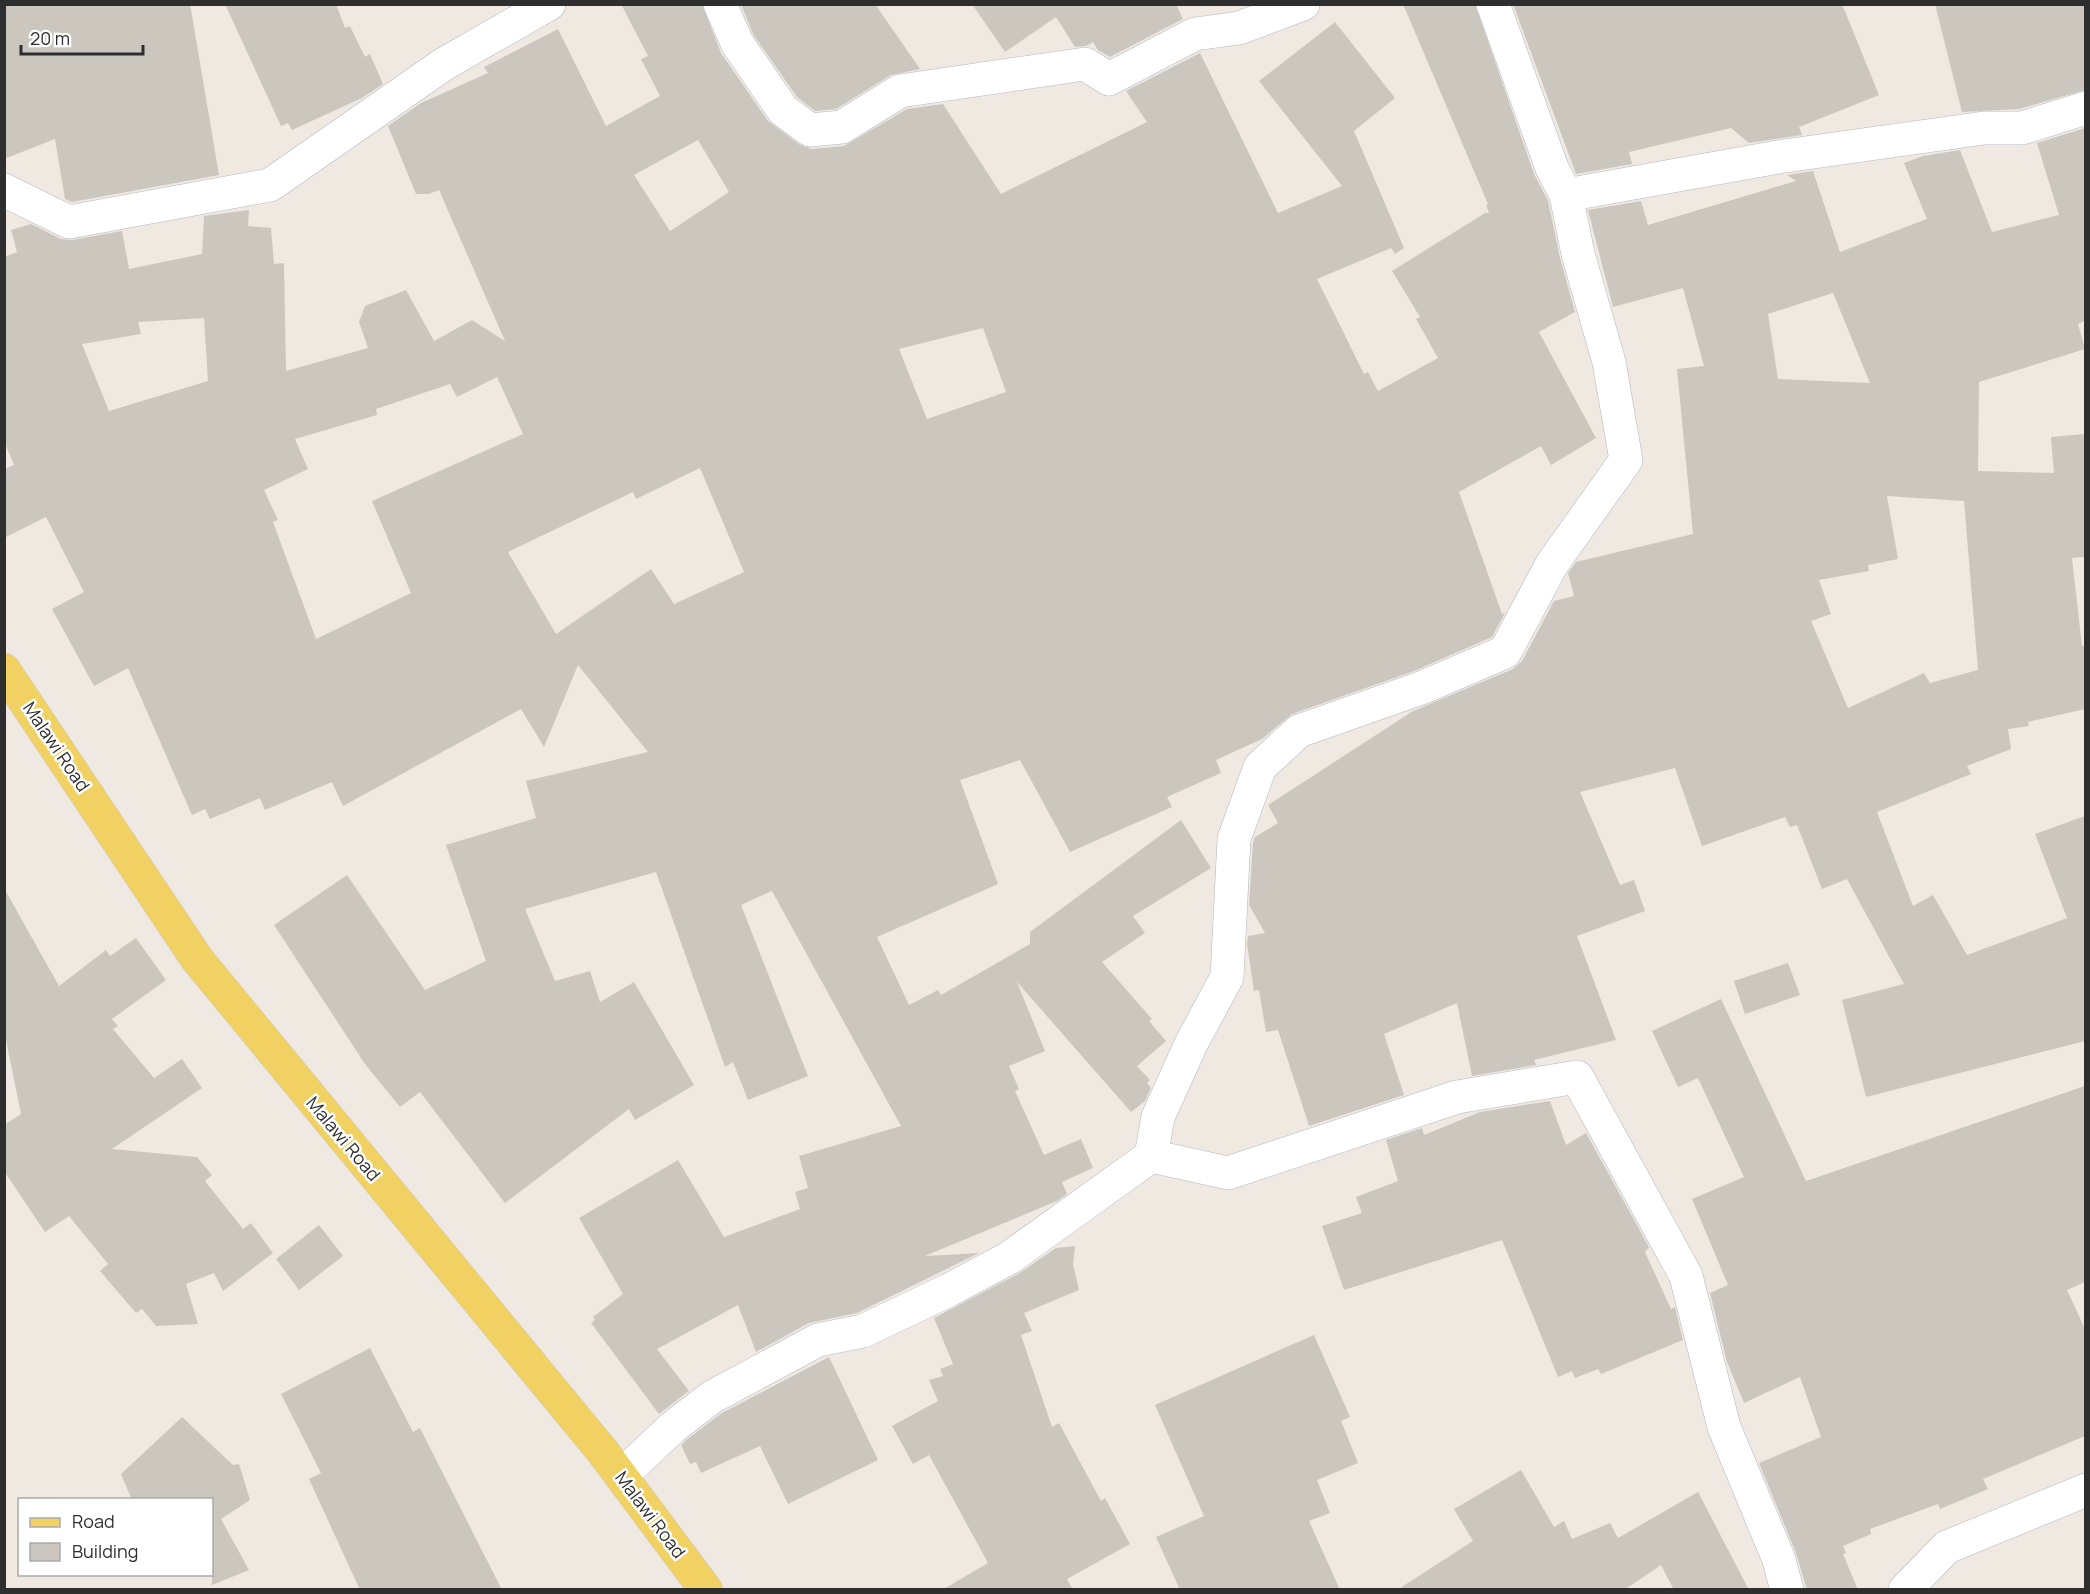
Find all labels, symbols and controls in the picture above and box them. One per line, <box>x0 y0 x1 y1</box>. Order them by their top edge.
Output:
scale bar <box>21 18 142 56</box>
text: 20 m <box>30 26 70 50</box>
street label: Malawi Road <box>18 697 96 796</box>
street label: Malawi Road <box>301 1091 386 1186</box>
street label: Malawi Road <box>610 1466 691 1563</box>
legend <box>18 1498 213 1576</box>
text: Road <box>72 1509 115 1533</box>
text: Building <box>72 1539 138 1563</box>

